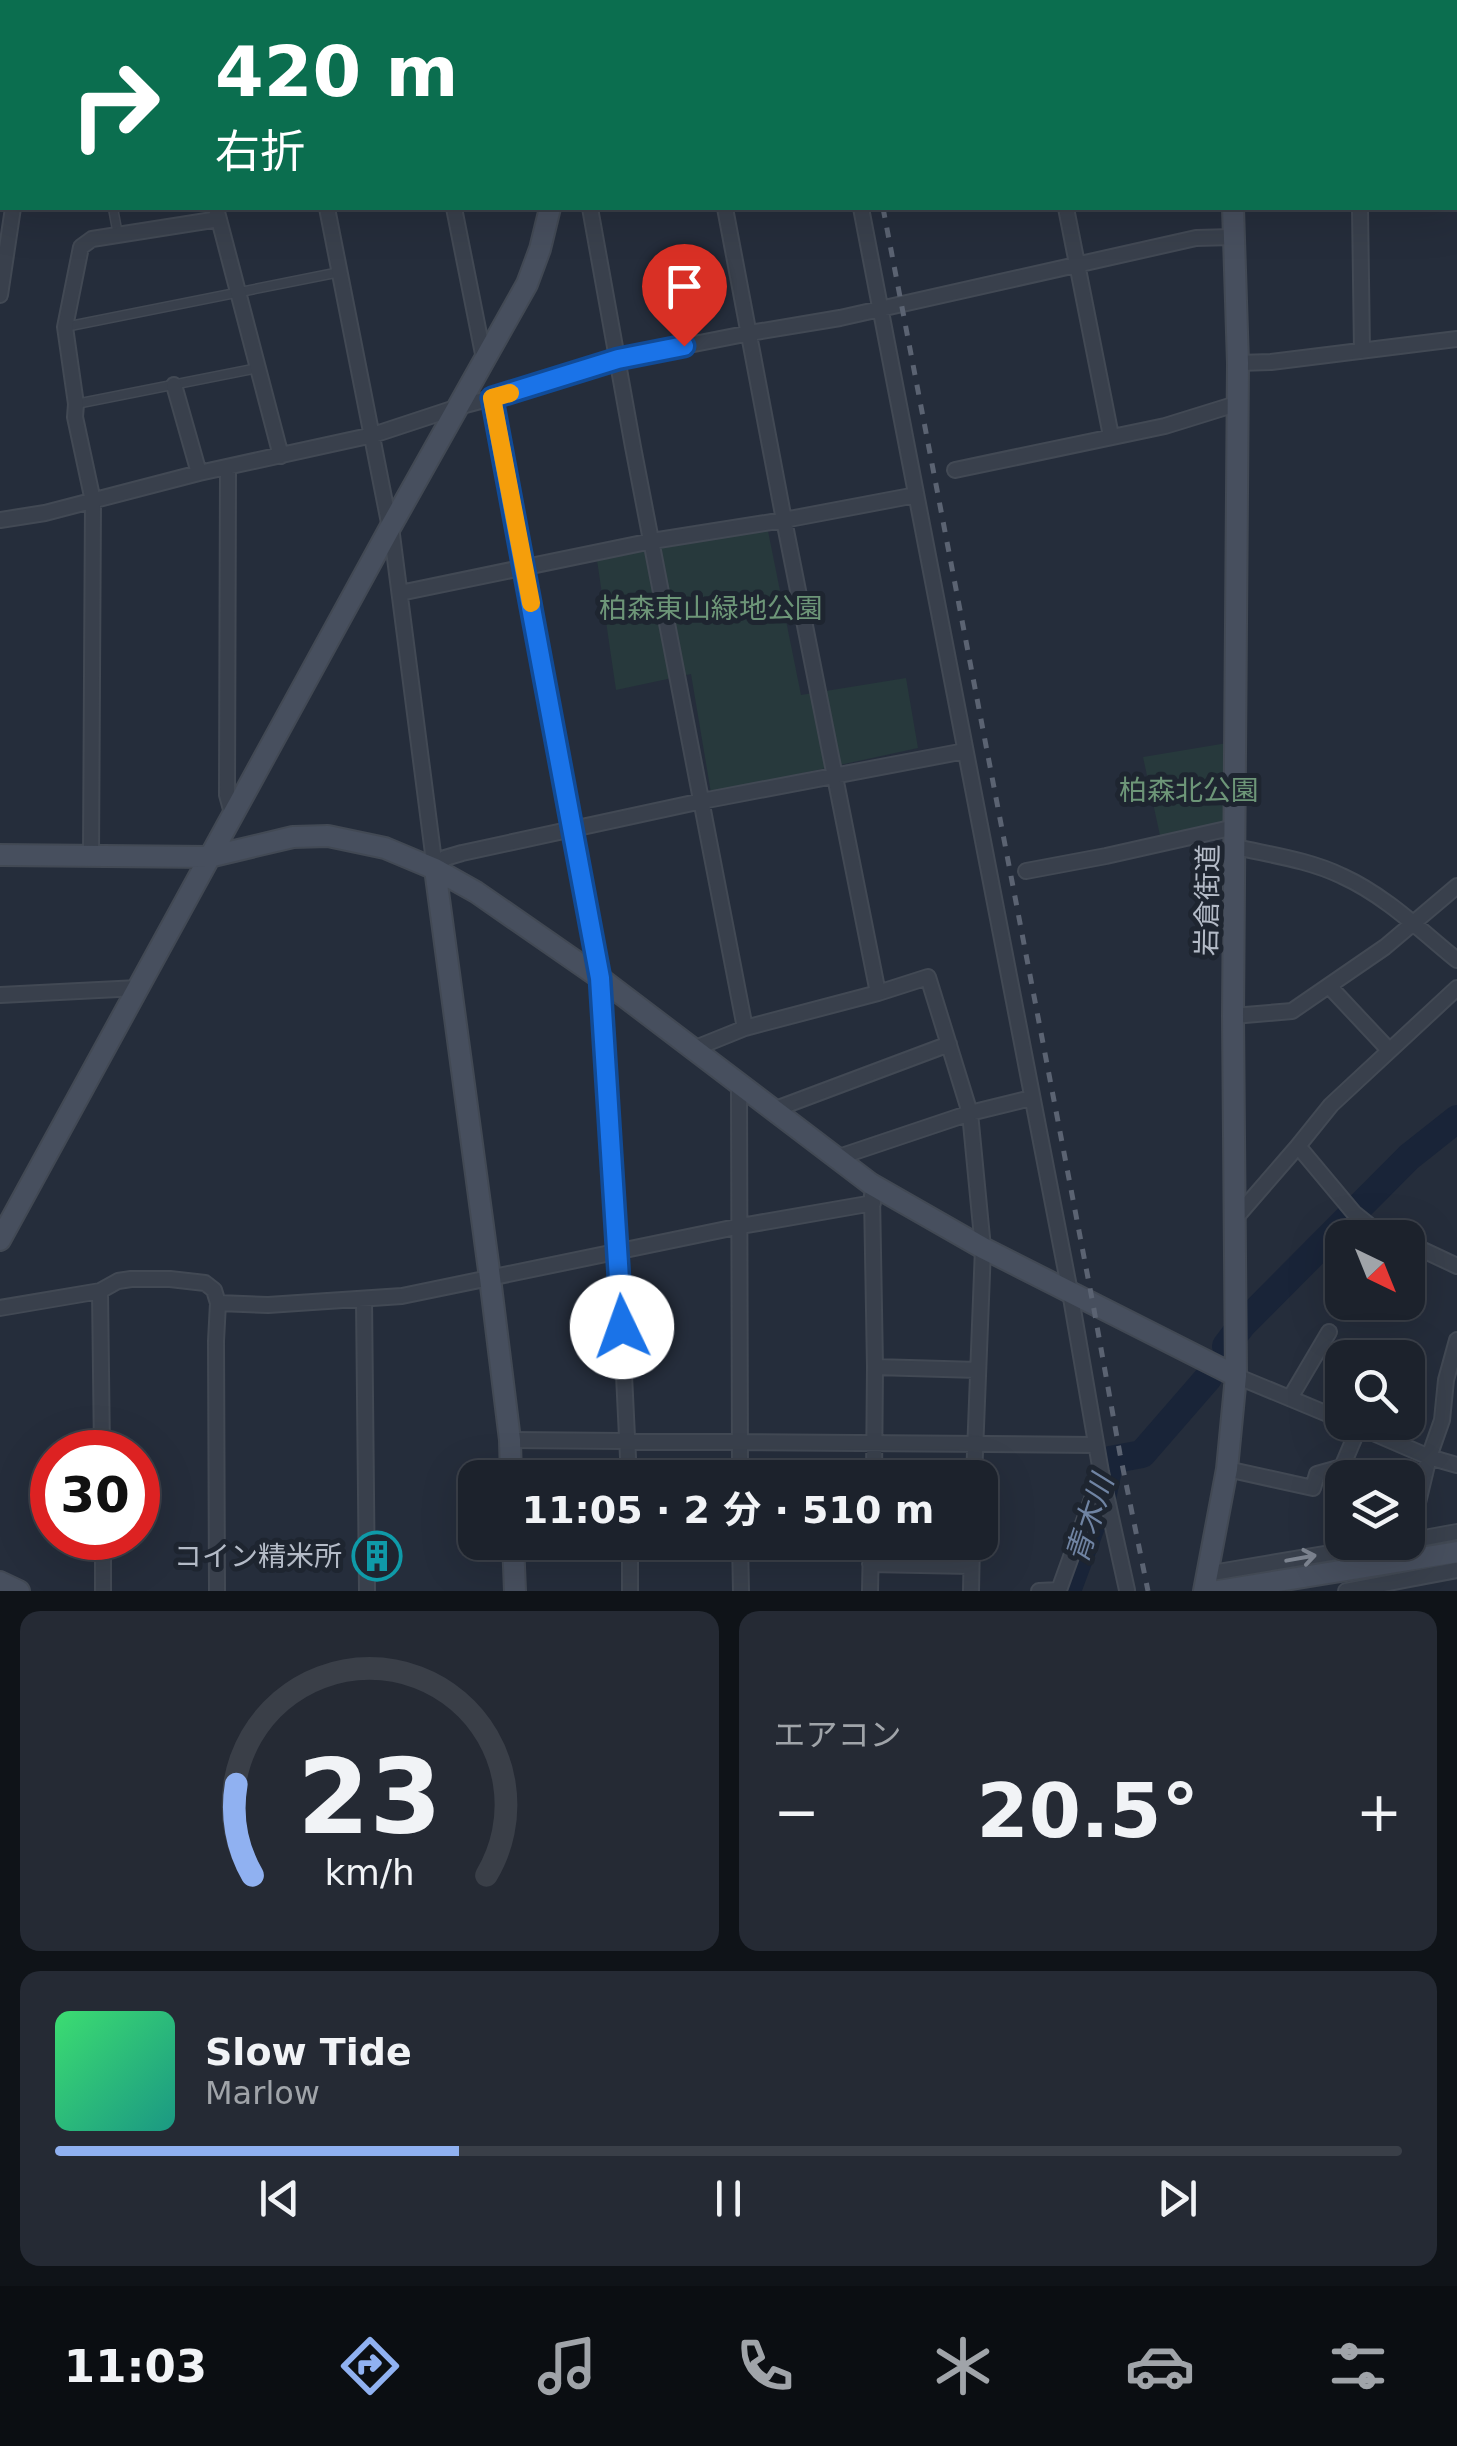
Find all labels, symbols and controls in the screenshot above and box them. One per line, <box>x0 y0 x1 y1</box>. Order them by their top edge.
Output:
text: 420 m <box>215 31 458 113</box>
icon: right <box>50 40 180 170</box>
text: 右折 <box>215 125 305 178</box>
pin <box>642 244 727 347</box>
icon: arrive <box>657 259 712 314</box>
park label: 柏森東山緑地公園 <box>599 592 823 625</box>
park label: 柏森北公園 <box>1119 774 1259 807</box>
street label: 岩倉街道 <box>1190 844 1225 956</box>
north arrow <box>1325 1220 1425 1320</box>
map controls <box>1325 1220 1425 1560</box>
position arrow <box>570 1275 674 1379</box>
button: search <box>1325 1340 1425 1440</box>
speed limit sign: 30 <box>30 1430 160 1560</box>
button: layers <box>1325 1460 1425 1560</box>
water label: 青木川 <box>1059 1468 1121 1567</box>
text: 11:05 · 2 分 · 510 m <box>522 1488 934 1532</box>
building icon: コイン精米所 <box>351 1530 403 1582</box>
place label: コイン精米所 <box>174 1540 342 1573</box>
one-way arrow <box>1284 1549 1317 1567</box>
text: エアコン <box>774 1716 902 1754</box>
text: 23 <box>297 1736 442 1858</box>
text: 20.5° <box>976 1767 1199 1855</box>
text: − <box>774 1780 820 1844</box>
text: + <box>1356 1780 1402 1844</box>
text: km/h <box>324 1852 414 1893</box>
text: Slow Tide <box>205 2030 412 2074</box>
text: Marlow <box>205 2074 320 2112</box>
icon: previous <box>252 2171 307 2226</box>
icon: pause <box>701 2171 756 2226</box>
icon: next <box>1150 2171 1205 2226</box>
icon: directions <box>335 2331 405 2401</box>
icon: music <box>532 2331 602 2401</box>
icon: phone <box>730 2331 800 2401</box>
icon: climate <box>928 2331 998 2401</box>
icon: car <box>1125 2331 1195 2401</box>
icon: filters <box>1323 2331 1393 2401</box>
text: 11:03 <box>64 2340 207 2393</box>

